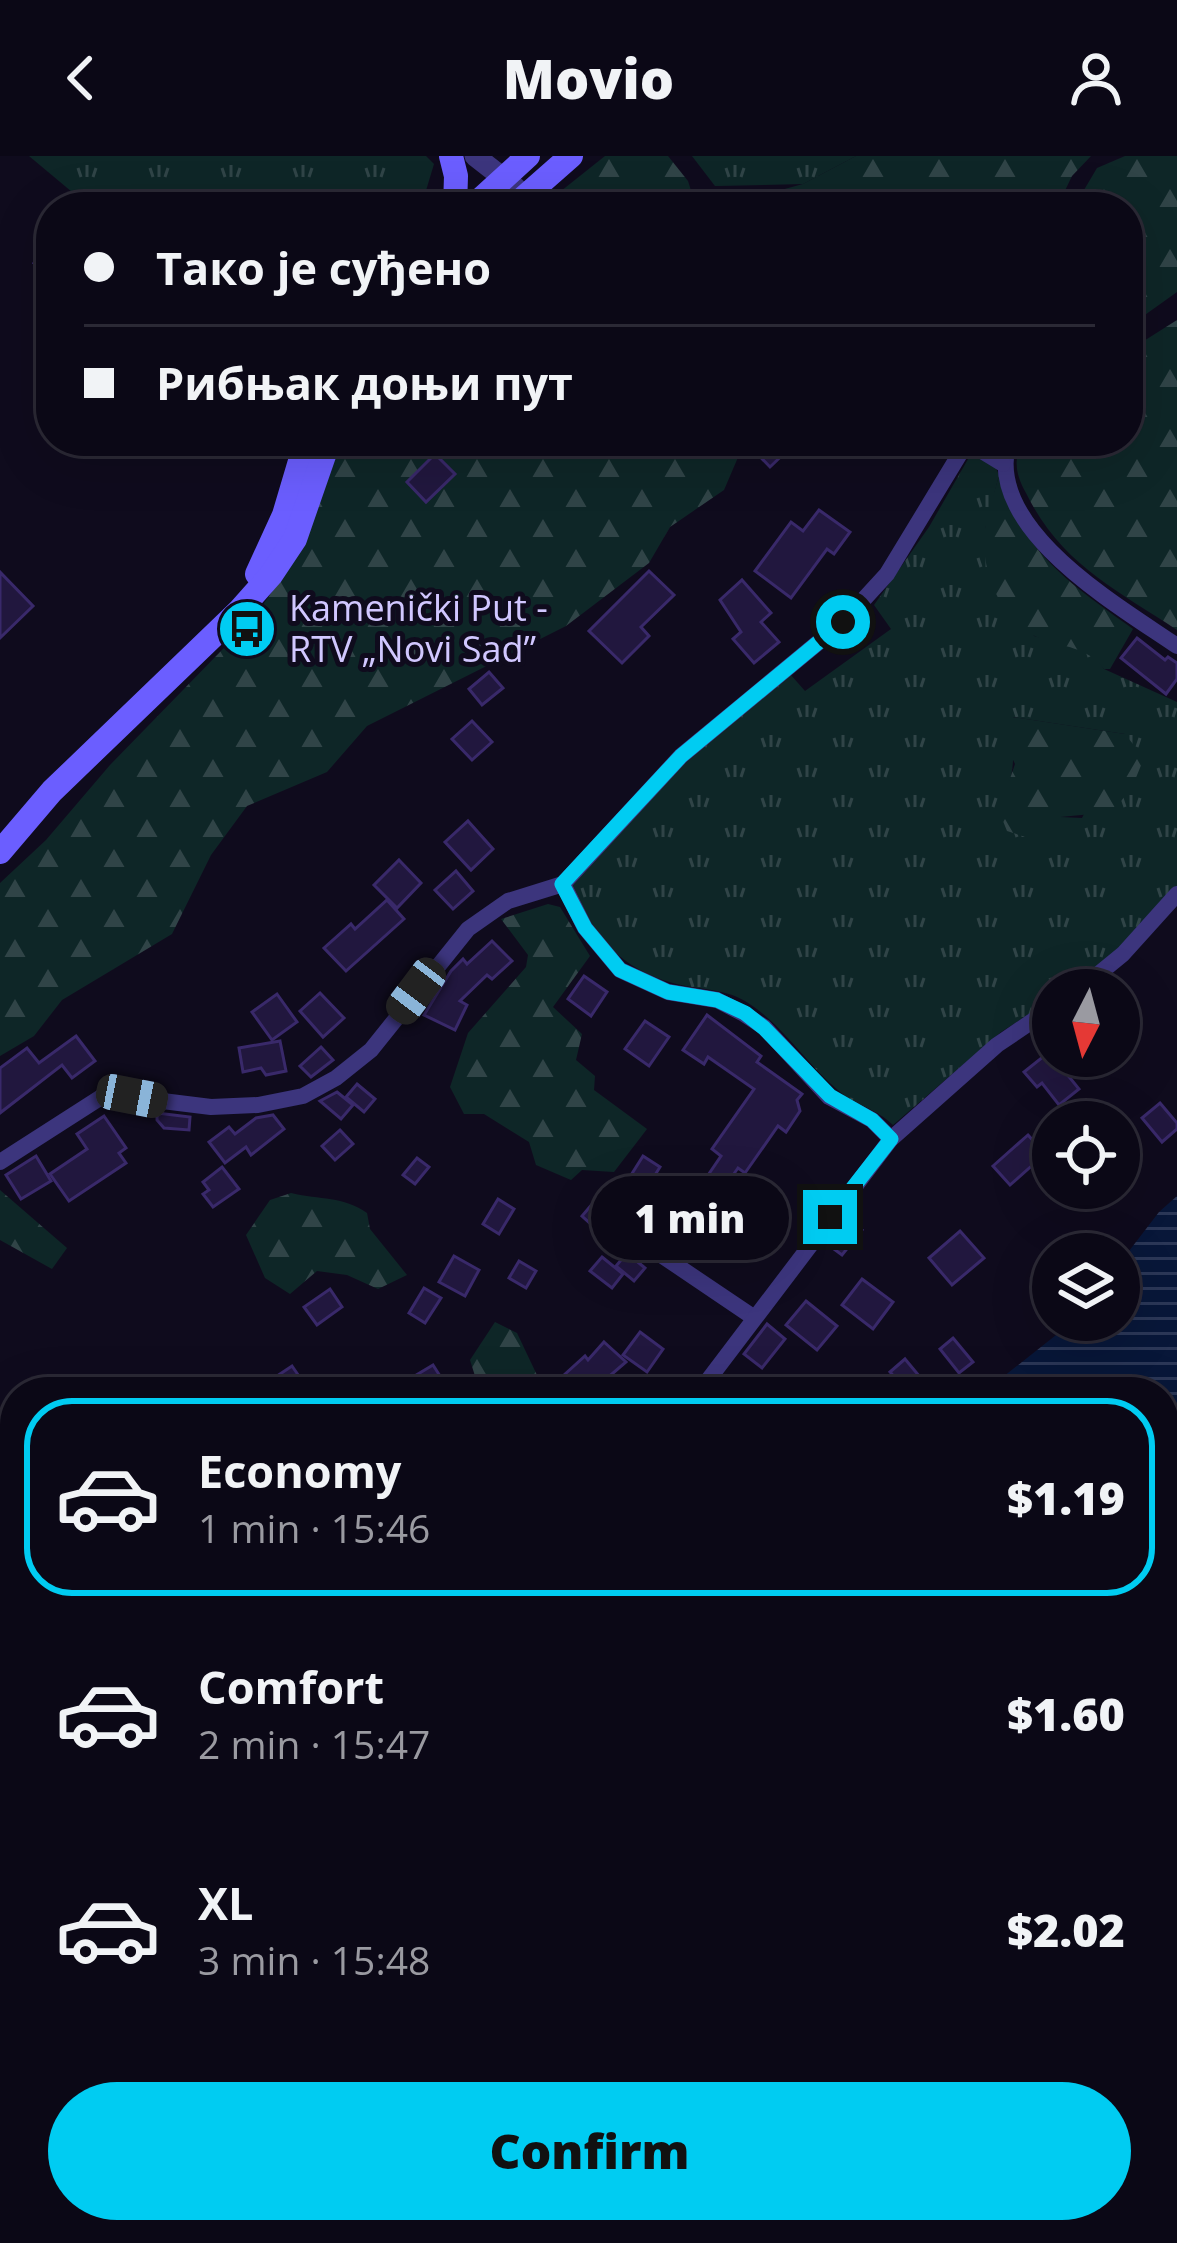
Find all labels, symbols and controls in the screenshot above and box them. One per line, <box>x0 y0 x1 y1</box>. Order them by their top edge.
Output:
text: Movio <box>503 41 674 115</box>
icon: back <box>48 45 114 111</box>
icon: person <box>1063 45 1129 111</box>
text: Тако је суђено <box>156 237 491 298</box>
text: Рибњак доњи пут <box>156 352 573 413</box>
place label: Kamenički Put - RTV „Novi Sad” <box>289 583 548 673</box>
route start <box>816 595 870 649</box>
bus stop icon: Kamenički Put - RTV „Novi Sad” <box>216 598 278 660</box>
car <box>380 951 452 1031</box>
north arrow <box>1032 969 1140 1077</box>
map controls <box>1032 969 1140 1341</box>
car <box>93 1071 171 1121</box>
button: locate <box>1032 1101 1140 1209</box>
callout: 1 min <box>590 1175 788 1259</box>
route end <box>803 1190 857 1244</box>
text: 1 min <box>635 1191 745 1244</box>
button: layers <box>1032 1233 1140 1341</box>
text: Economy <box>198 1440 401 1501</box>
icon: car <box>54 1443 162 1551</box>
text: $1.19 <box>1007 1467 1125 1528</box>
text: 1 min · 15:46 <box>198 1501 430 1554</box>
text: Comfort <box>198 1656 384 1717</box>
icon: car <box>54 1659 162 1767</box>
text: $1.60 <box>1007 1683 1125 1744</box>
text: 2 min · 15:47 <box>198 1717 430 1770</box>
text: XL <box>198 1872 253 1933</box>
icon: car <box>54 1875 162 1983</box>
text: $2.02 <box>1007 1899 1125 1960</box>
text: 3 min · 15:48 <box>198 1933 430 1986</box>
button: Confirm <box>48 2082 1131 2220</box>

